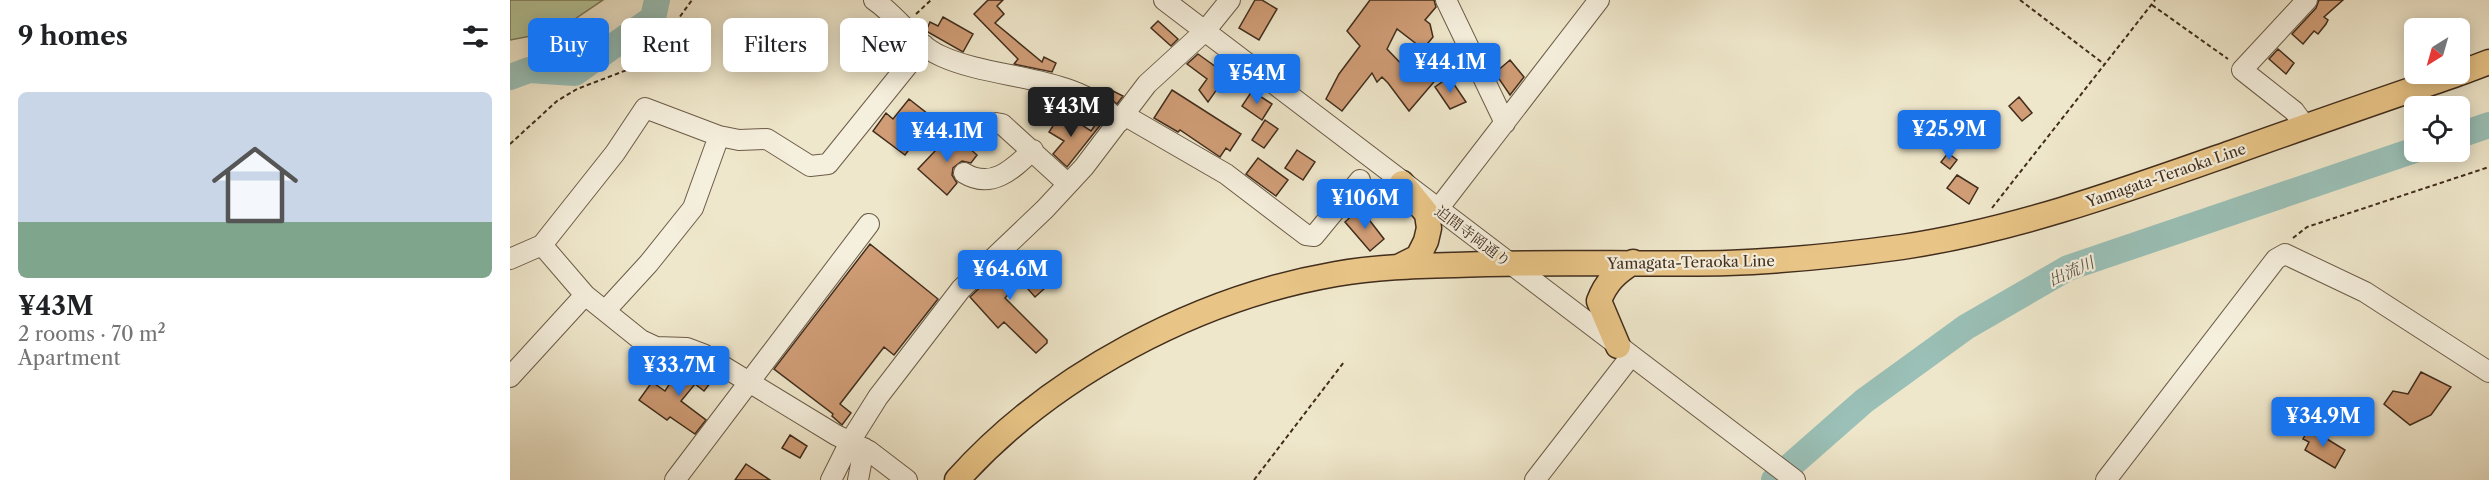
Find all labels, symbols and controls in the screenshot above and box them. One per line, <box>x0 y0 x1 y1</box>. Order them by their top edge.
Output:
chip: Buy <box>528 18 609 72</box>
chip: Rent <box>621 18 711 72</box>
chip: Filters <box>723 18 828 72</box>
chip: New <box>840 18 928 72</box>
north arrow <box>2404 18 2470 84</box>
map controls <box>2404 18 2470 162</box>
text: 9 homes <box>18 20 128 52</box>
icon: filters <box>459 20 492 53</box>
pin: ¥44.1M <box>1401 43 1499 94</box>
text: ¥44.1M <box>1413 50 1487 74</box>
pin: ¥54M <box>1221 54 1293 105</box>
text: ¥54M <box>1228 61 1286 85</box>
pin: ¥43M <box>1035 87 1107 138</box>
text: ¥43M <box>1042 94 1100 118</box>
button: locate <box>2404 96 2470 162</box>
pin: ¥25.9M <box>1900 110 1998 161</box>
pin: ¥44.1M <box>898 112 996 163</box>
text: ¥25.9M <box>1912 117 1986 141</box>
text: ¥44.1M <box>910 119 984 143</box>
icon: home <box>201 131 309 239</box>
street label: Yamagata-Teraoka Line <box>2083 139 2248 212</box>
pin: ¥106M <box>1323 179 1407 230</box>
text: ¥106M <box>1331 186 1399 210</box>
street label: 迫間寺岡通り <box>1431 201 1515 271</box>
pin: ¥64.6M <box>961 250 1059 301</box>
street label: Yamagata-Teraoka Line <box>1606 251 1775 273</box>
water label: 出流川 <box>2045 251 2099 290</box>
text: ¥64.6M <box>972 257 1048 281</box>
text: ¥43M <box>18 290 94 322</box>
text: 2 rooms · 70 m² <box>18 322 166 346</box>
text: Apartment <box>18 346 121 370</box>
pin: ¥33.7M <box>630 346 728 397</box>
text: ¥33.7M <box>642 353 716 377</box>
pin: ¥34.9M <box>2274 397 2372 448</box>
text: ¥34.9M <box>2285 404 2361 428</box>

